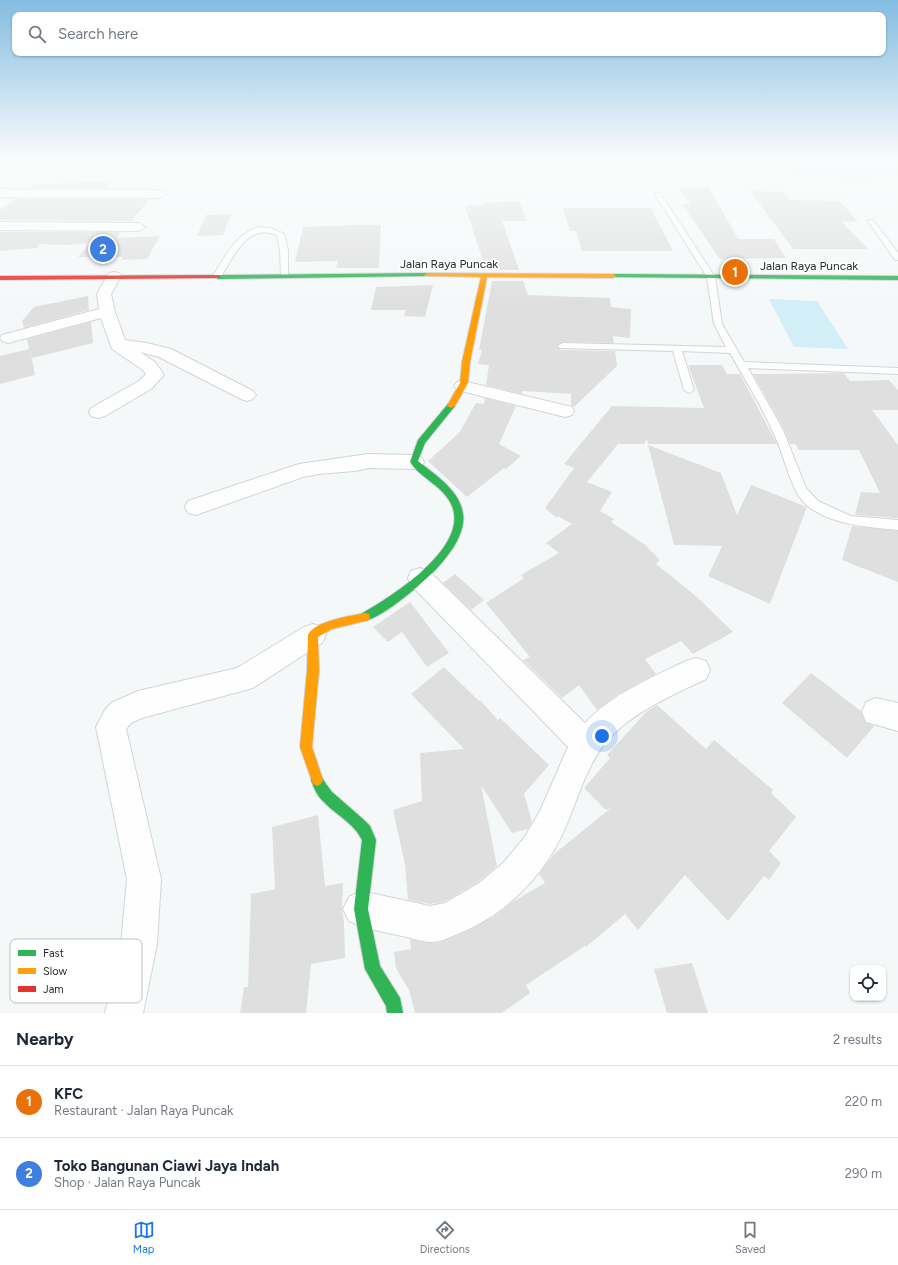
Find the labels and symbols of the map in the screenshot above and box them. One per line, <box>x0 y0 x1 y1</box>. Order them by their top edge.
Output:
pin: 2 <box>90 234 116 264</box>
street label: Jalan Raya Puncak <box>400 257 498 271</box>
pin: 1 <box>722 257 748 287</box>
street label: Jalan Raya Puncak <box>760 259 858 273</box>
your location <box>592 726 612 746</box>
legend <box>10 939 142 1003</box>
text: Fast <box>43 947 64 960</box>
text: Slow <box>43 965 67 978</box>
text: Jam <box>43 983 64 996</box>

